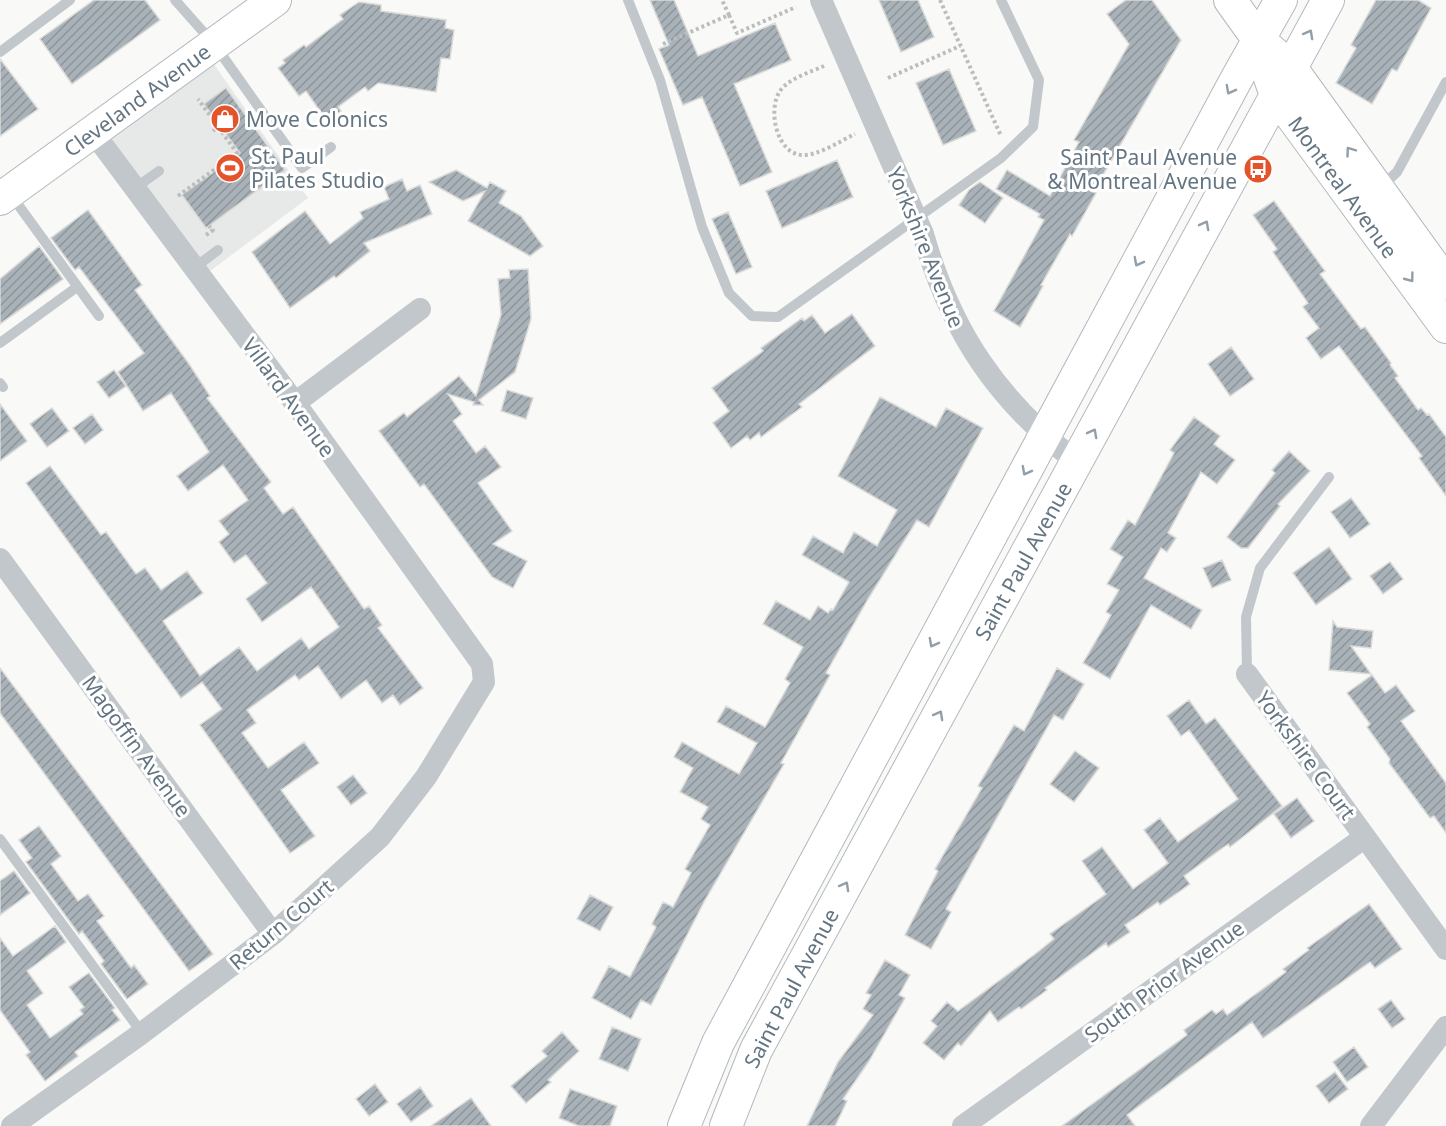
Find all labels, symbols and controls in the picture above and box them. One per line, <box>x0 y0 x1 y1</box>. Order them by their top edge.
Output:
one-way arrow <box>1302 30 1313 40</box>
street label: Cleveland Avenue <box>58 37 216 163</box>
one-way arrow <box>1226 84 1237 95</box>
shop icon: Move Colonics <box>209 103 241 135</box>
place label: Move Colonics <box>246 105 388 133</box>
street label: Montreal Avenue <box>1282 110 1404 264</box>
place label: St. Paul Pilates Studio <box>251 142 384 194</box>
place label: Saint Paul Avenue & Montreal Avenue <box>1047 143 1237 195</box>
one-way arrow <box>1346 146 1357 157</box>
sports icon: St. Paul Pilates Studio <box>214 152 246 184</box>
bus stop icon: Saint Paul Avenue & Montreal Avenue <box>1242 153 1274 185</box>
street label: Yorkshire Avenue <box>881 162 971 332</box>
one-way arrow <box>1198 221 1209 231</box>
one-way arrow <box>1134 256 1145 267</box>
one-way arrow <box>1402 271 1413 282</box>
street label: Villard Avenue <box>236 332 342 462</box>
one-way arrow <box>1086 429 1097 440</box>
one-way arrow <box>1022 465 1033 475</box>
street label: Saint Paul Avenue <box>968 477 1078 645</box>
one-way arrow <box>929 637 940 647</box>
street label: Magoffin Avenue <box>76 670 198 822</box>
street label: Yorkshire Court <box>1250 685 1362 825</box>
one-way arrow <box>932 711 943 721</box>
street label: Return Court <box>223 872 339 976</box>
one-way arrow <box>838 882 849 892</box>
street label: Saint Paul Avenue <box>737 903 845 1073</box>
street label: South Prior Avenue <box>1079 914 1249 1048</box>

